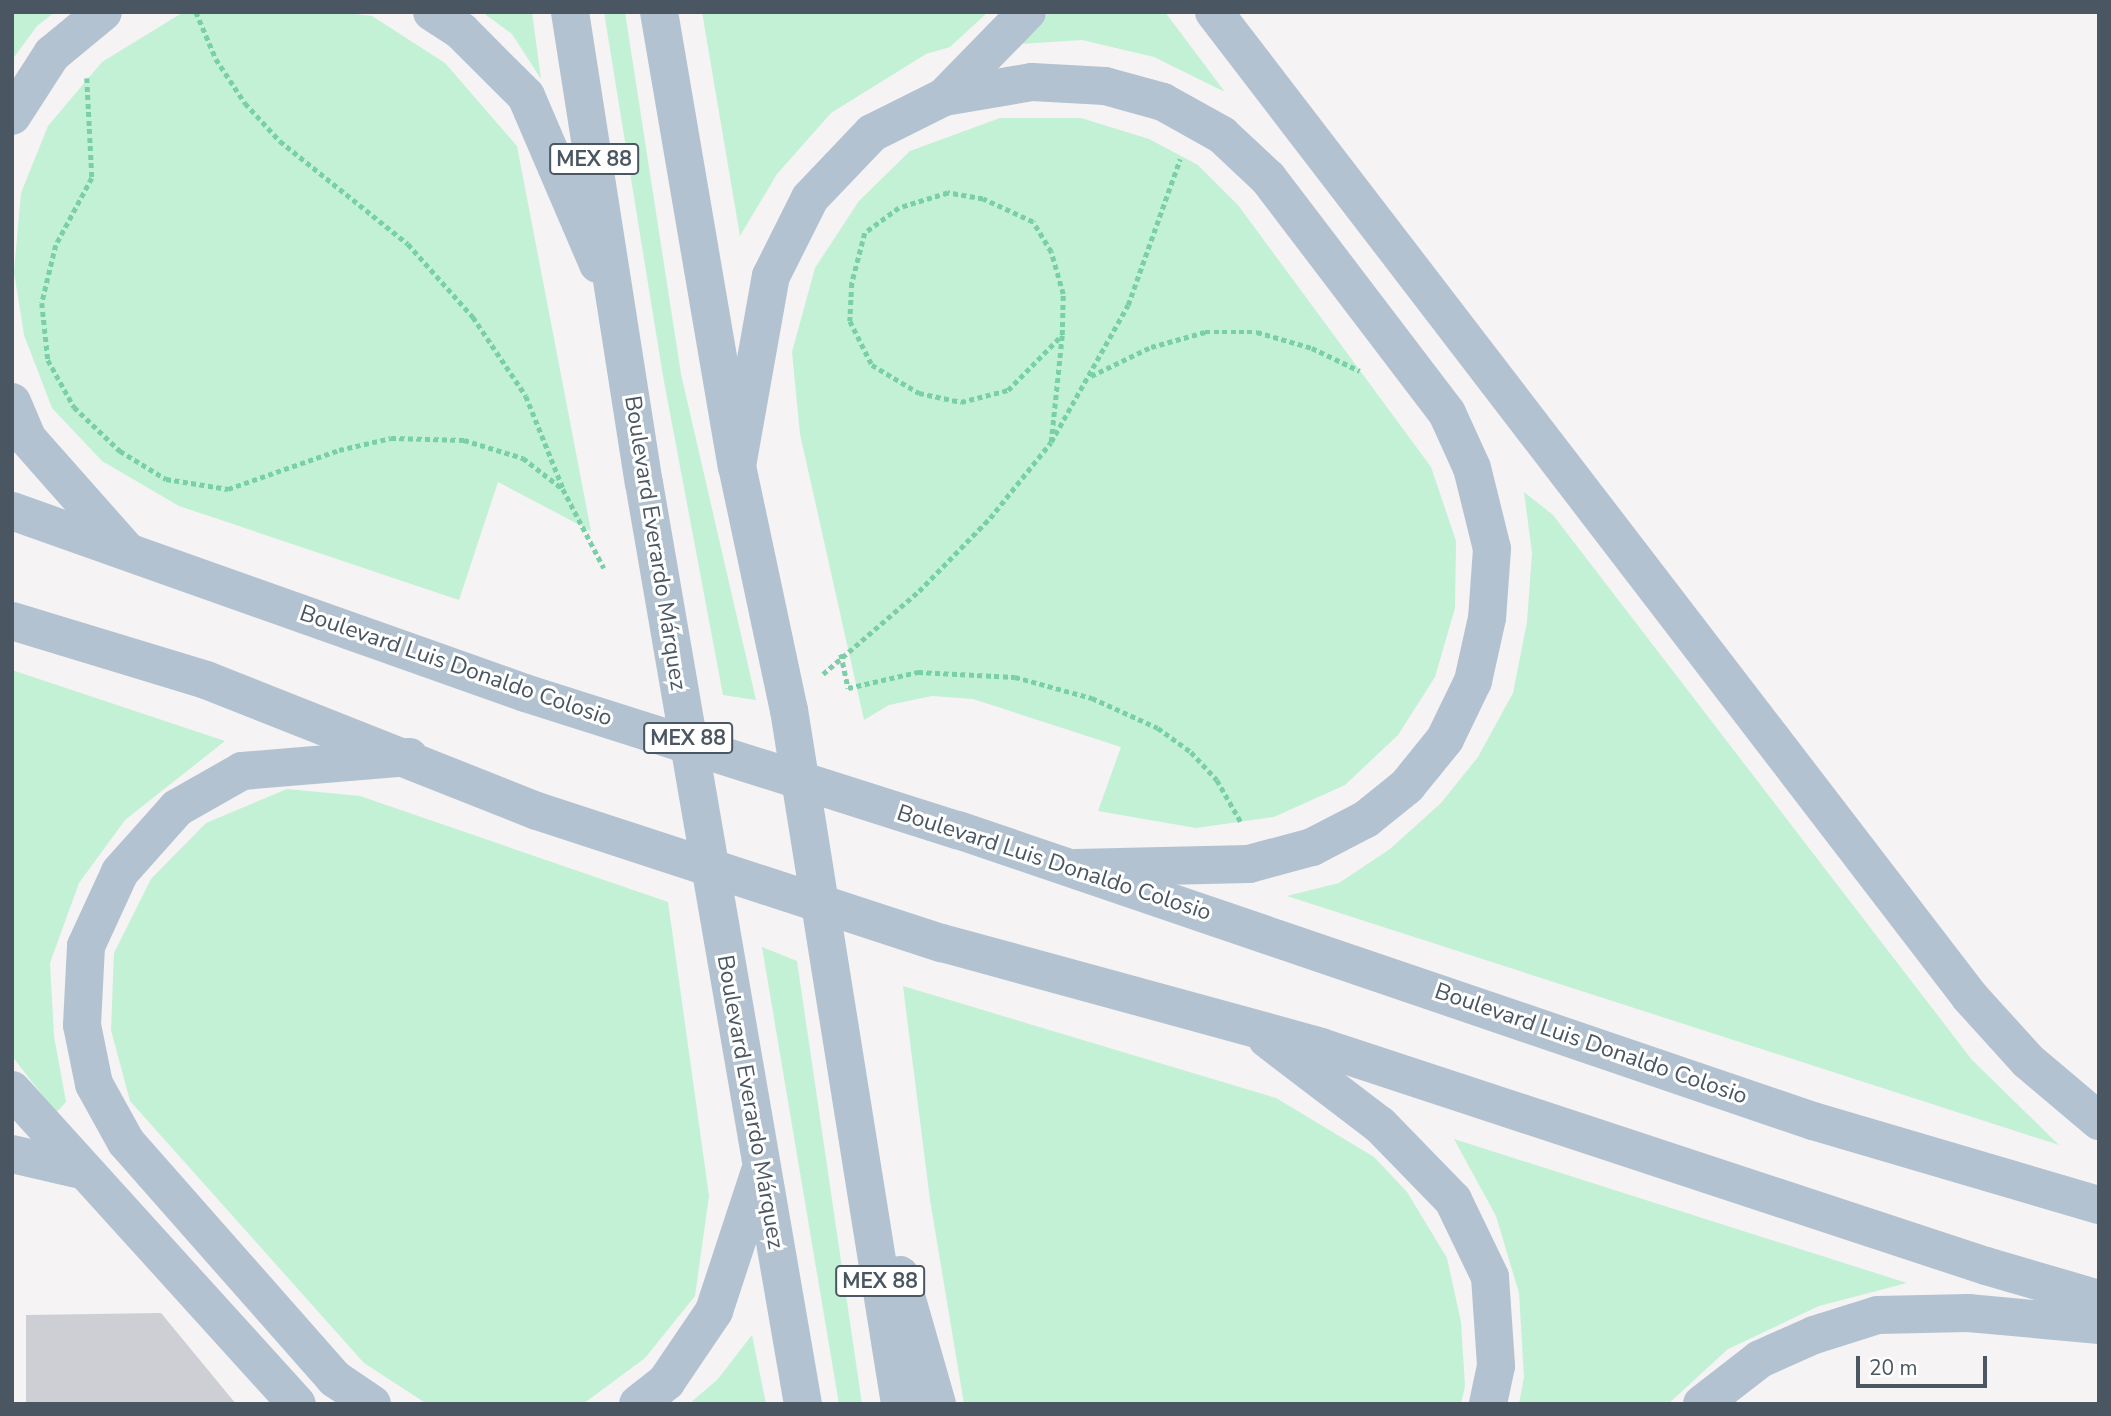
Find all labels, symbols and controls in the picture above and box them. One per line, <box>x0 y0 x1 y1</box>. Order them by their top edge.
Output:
road number: MEX 88 <box>548 142 640 176</box>
street label: Boulevard Everardo Márquez <box>618 394 692 692</box>
street label: Boulevard Luis Donaldo Colosio <box>296 599 616 733</box>
road number: MEX 88 <box>642 720 734 756</box>
street label: Boulevard Luis Donaldo Colosio <box>893 799 1215 927</box>
street label: Boulevard Everardo Márquez <box>711 953 789 1251</box>
street label: Boulevard Luis Donaldo Colosio <box>1431 977 1751 1111</box>
road number: MEX 88 <box>834 1264 926 1298</box>
scale bar <box>1859 1342 1990 1386</box>
text: 20 m <box>1869 1354 1918 1382</box>

